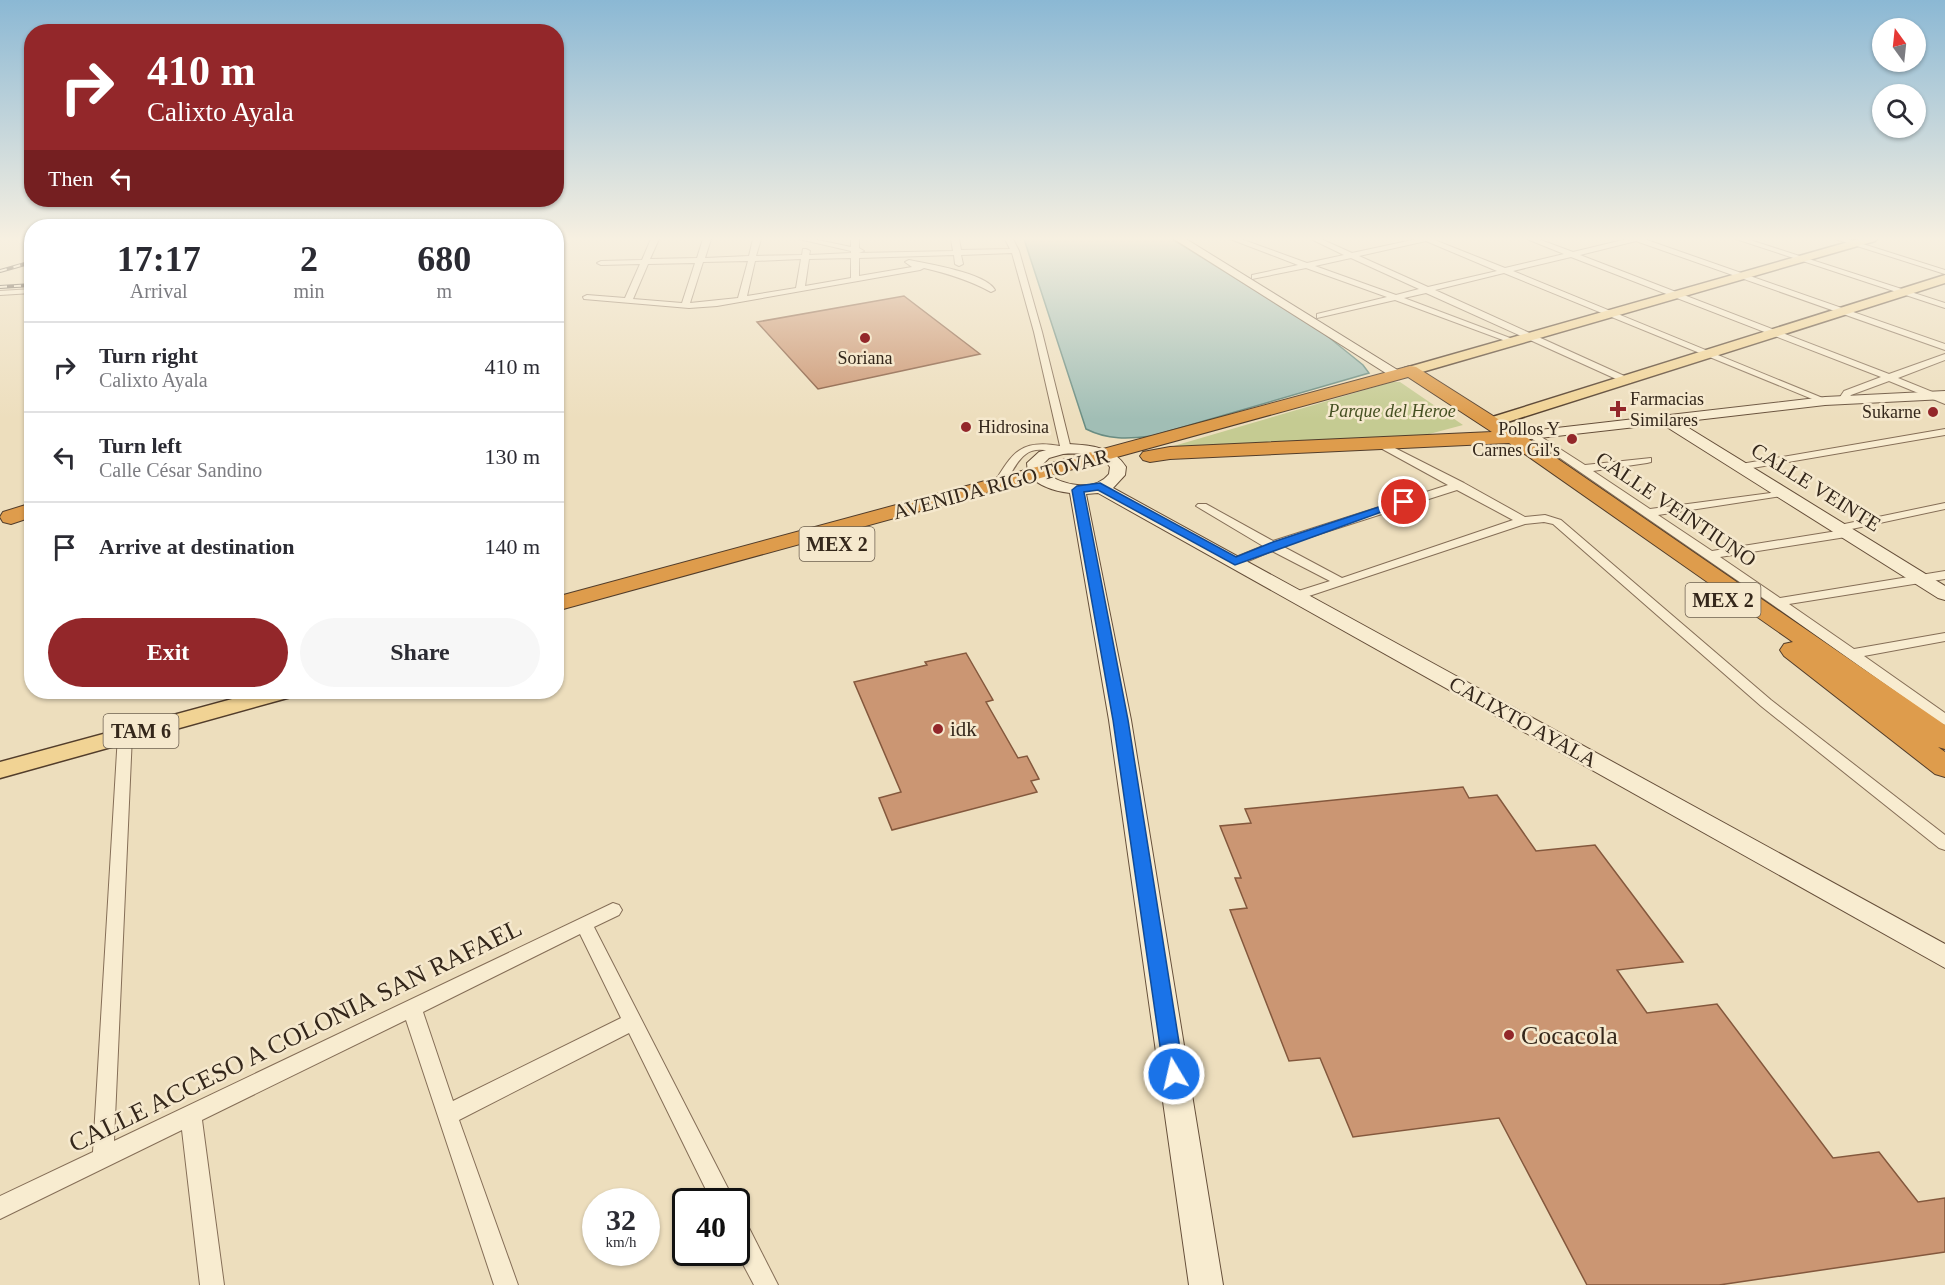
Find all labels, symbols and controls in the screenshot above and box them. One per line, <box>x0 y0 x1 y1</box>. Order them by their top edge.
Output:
north arrow <box>1872 18 1926 72</box>
map controls <box>1872 18 1926 138</box>
icon: right <box>48 48 126 126</box>
text: 410 m <box>147 48 256 94</box>
button: search <box>1872 84 1926 138</box>
text: Calixto Ayala <box>147 97 294 127</box>
icon: left <box>105 162 138 195</box>
text: Then <box>48 166 93 191</box>
text: 17:17 <box>117 239 201 279</box>
text: 2 <box>300 239 318 279</box>
text: 680 <box>417 239 471 279</box>
text: Arrival <box>130 280 188 302</box>
text: min <box>293 280 325 302</box>
text: m <box>437 280 452 302</box>
marker: Soriana <box>858 331 872 345</box>
text: Turn right <box>99 343 198 368</box>
place label: Soriana <box>838 348 893 368</box>
icon: right <box>48 351 81 384</box>
text: 410 m <box>484 354 540 379</box>
text: Calixto Ayala <box>99 369 208 391</box>
place label: Farmacias Similares <box>1630 389 1704 430</box>
park label: Parque del Heroe <box>1327 401 1456 421</box>
marker: Farmacias Similares <box>1611 402 1625 416</box>
place label: Sukarne <box>1862 402 1921 422</box>
marker: Sukarne <box>1926 405 1940 419</box>
place label: Hidrosina <box>978 417 1049 437</box>
place label: Pollos Y Carnes Gil's <box>1472 419 1560 460</box>
marker: Hidrosina <box>959 420 973 434</box>
marker: Pollos Y Carnes Gil's <box>1565 432 1579 446</box>
text: Turn left <box>99 433 182 458</box>
street label: CALLE VEINTE <box>1747 438 1885 536</box>
icon: left <box>48 441 81 474</box>
text: 130 m <box>484 444 540 469</box>
street label: AVENIDA RIGO TOVAR <box>890 444 1112 524</box>
street label: CALLE VEINTIUNO <box>1591 446 1761 572</box>
text: Calle César Sandino <box>99 459 262 481</box>
pin <box>1378 476 1429 527</box>
icon: arrive <box>1387 485 1420 518</box>
road number: MEX 2 <box>800 527 874 561</box>
icon: arrive <box>48 531 81 564</box>
text: Arrive at destination <box>99 534 295 559</box>
text: 140 m <box>484 534 540 559</box>
road number: MEX 2 <box>1686 583 1760 617</box>
button: Exit <box>48 618 288 687</box>
button: Share <box>300 618 540 687</box>
street label: CALIXTO AYALA <box>1445 671 1602 773</box>
road number: TAM 6 <box>104 714 178 748</box>
place label: idk <box>950 717 977 741</box>
marker: idk <box>931 722 945 736</box>
street label: CALLE ACCESO A COLONIA SAN RAFAEL <box>64 913 526 1158</box>
place label: Cocacola <box>1521 1021 1618 1050</box>
marker: Cocacola <box>1502 1028 1516 1042</box>
position arrow <box>1142 1042 1206 1106</box>
speed limit sign: 40 <box>672 1188 750 1266</box>
text: 32 <box>606 1203 636 1236</box>
text: km/h <box>606 1234 636 1250</box>

